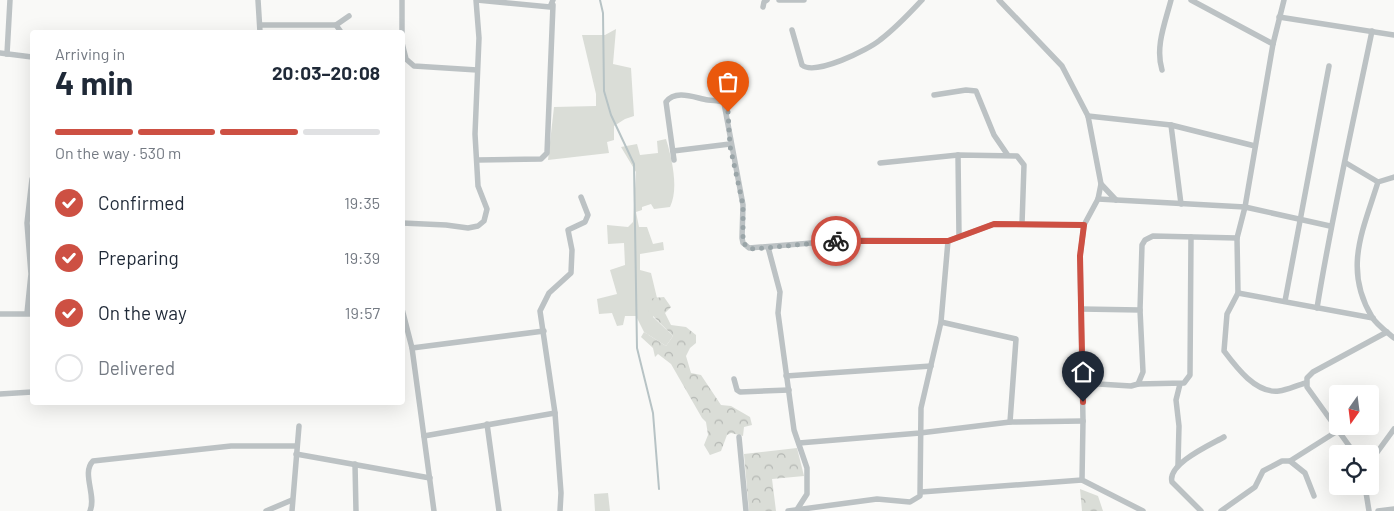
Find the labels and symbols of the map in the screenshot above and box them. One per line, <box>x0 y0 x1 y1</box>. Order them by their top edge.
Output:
pin <box>707 61 749 112</box>
courier <box>811 216 861 266</box>
pin <box>1062 351 1104 402</box>
north arrow <box>1329 385 1379 435</box>

